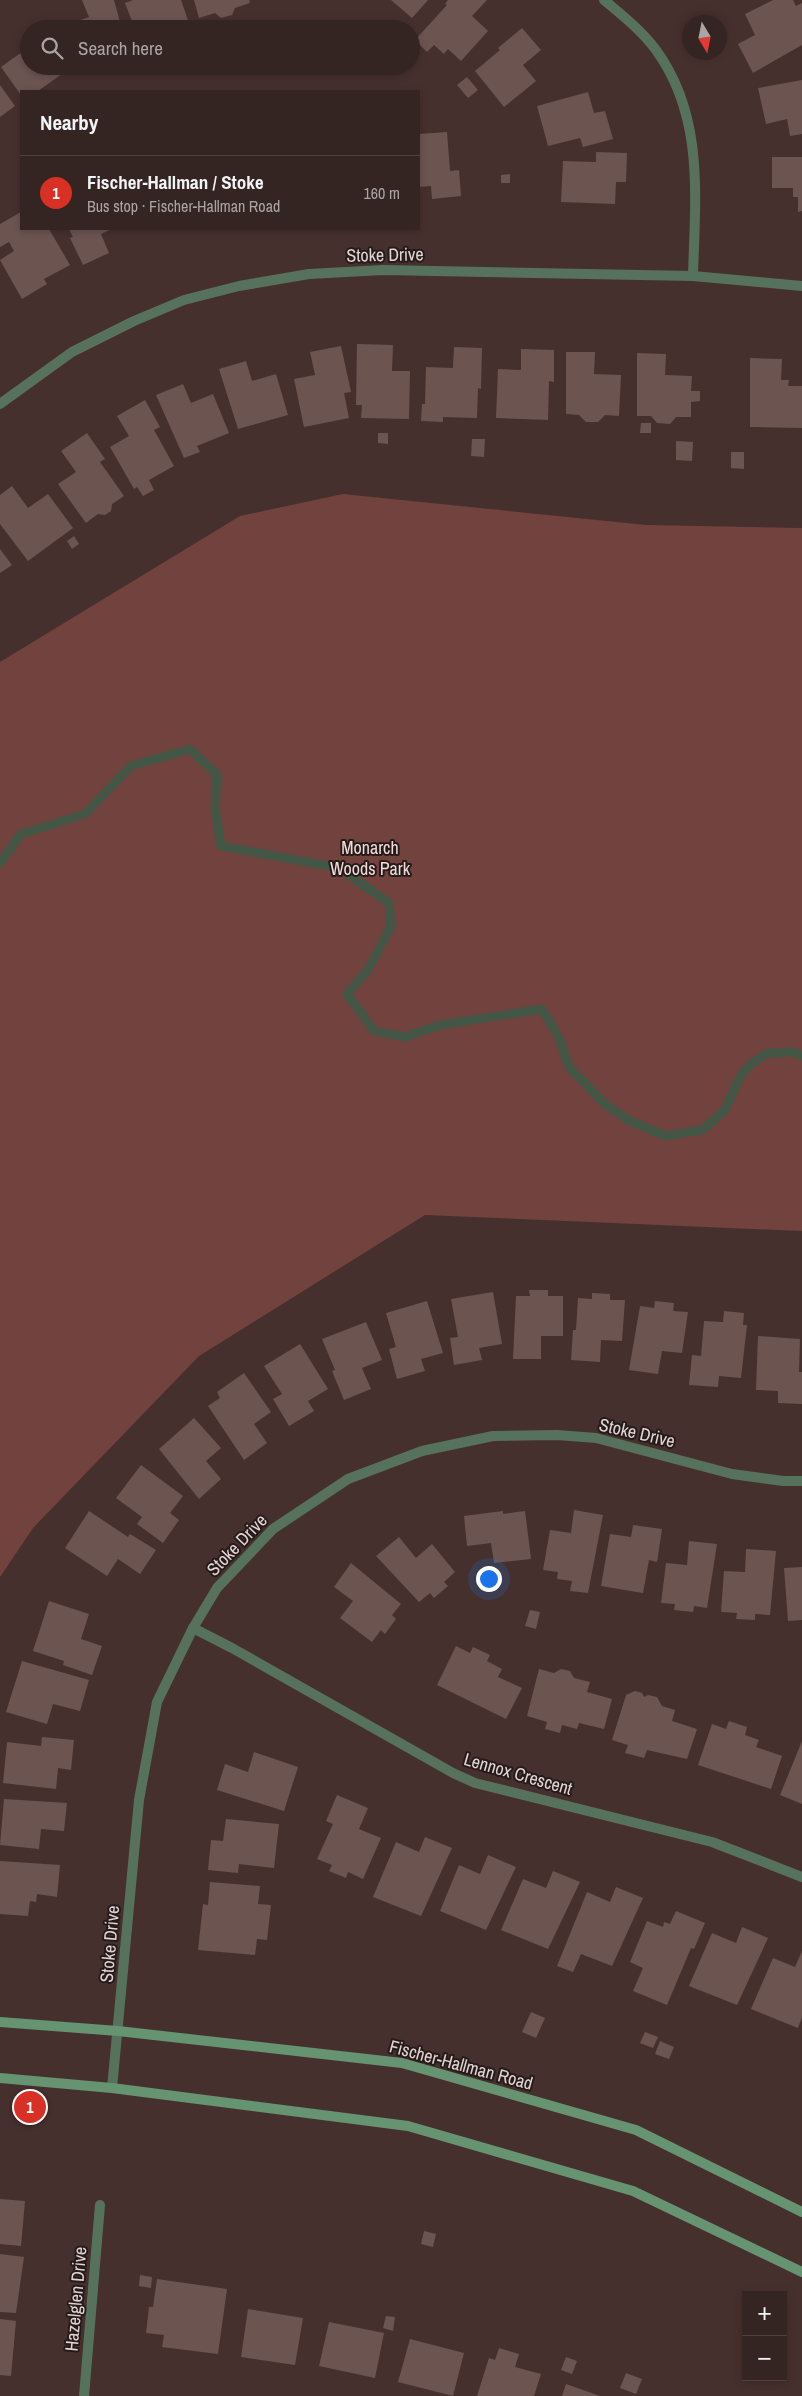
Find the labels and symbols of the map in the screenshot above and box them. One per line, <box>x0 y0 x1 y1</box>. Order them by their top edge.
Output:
north arrow <box>682 15 727 60</box>
street label: Stoke Drive <box>346 241 424 268</box>
park label: Monarch Woods Park <box>330 835 411 881</box>
street label: Stoke Drive <box>597 1412 677 1453</box>
street label: Stoke Drive <box>201 1508 272 1581</box>
your location <box>476 1566 502 1592</box>
street label: Lennox Crescent <box>461 1746 575 1801</box>
street label: Stoke Drive <box>94 1904 125 1983</box>
street label: Fischer-Hallman Road <box>387 2033 536 2096</box>
pin: 1 <box>14 2088 46 2126</box>
street label: Hazelglen Drive <box>58 2246 93 2352</box>

